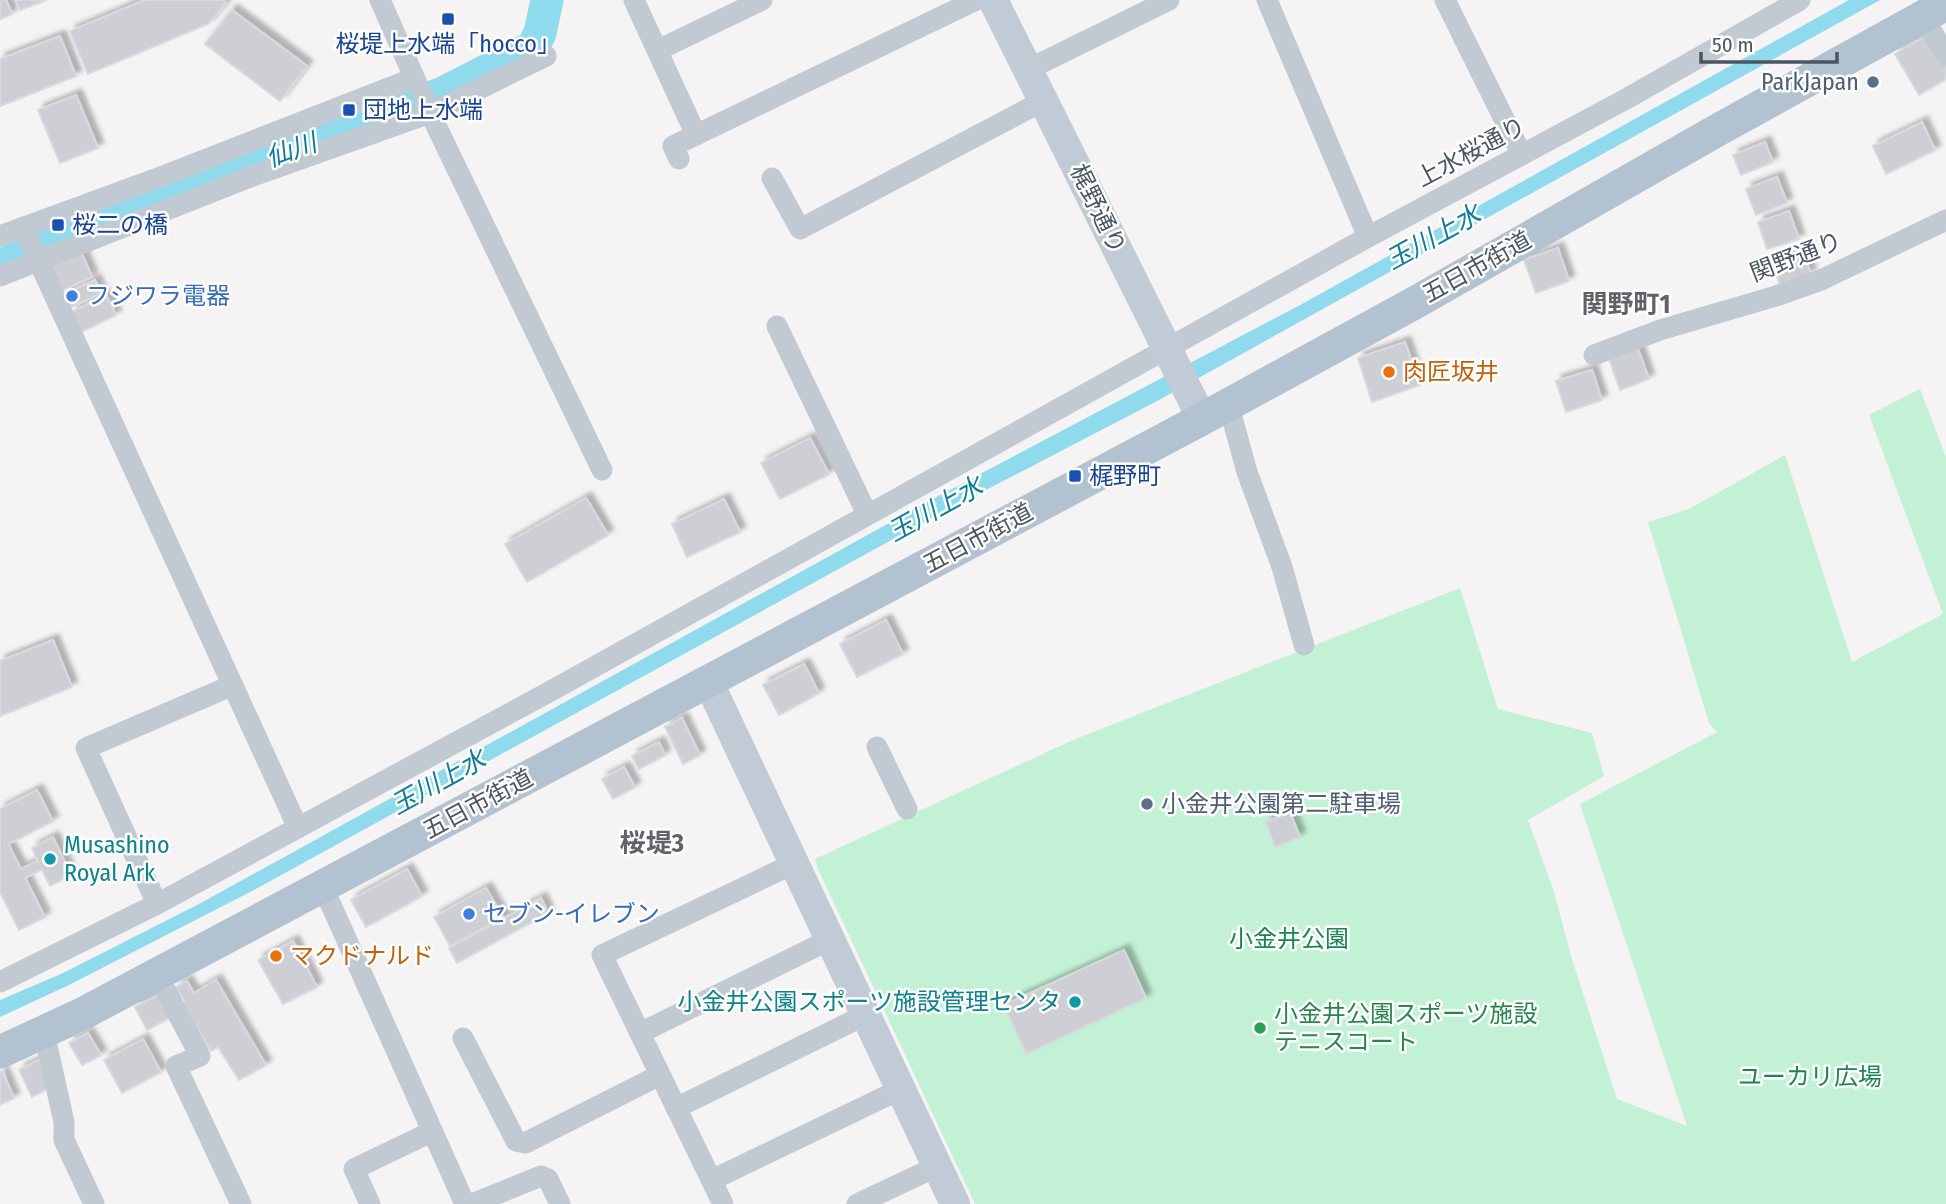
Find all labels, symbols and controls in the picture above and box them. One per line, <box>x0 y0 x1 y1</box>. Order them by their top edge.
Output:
marker: 桜堤上水端「hocco」 <box>440 11 456 27</box>
scale bar <box>1701 21 1838 65</box>
place label: 桜堤上水端「hocco」 <box>335 30 561 58</box>
text: 50 m <box>1712 32 1754 58</box>
place label: ParkJapan <box>1761 68 1859 96</box>
marker: ParkJapan <box>1865 74 1881 90</box>
place label: 団地上水端 <box>363 96 483 124</box>
marker: 団地上水端 <box>341 102 357 118</box>
street label: 上水桜通り <box>1411 111 1531 193</box>
water label: 仙川 <box>261 126 324 174</box>
street label: 梶野通り <box>1064 160 1132 258</box>
water label: 玉川上水 <box>1380 197 1489 276</box>
place label: 桜二の橋 <box>72 211 168 239</box>
marker: 桜二の橋 <box>50 217 66 233</box>
street label: 五日市街道 <box>1418 226 1536 308</box>
street label: 関野通り <box>1746 227 1846 287</box>
place label: フジワラ電器 <box>86 282 230 310</box>
marker: フジワラ電器 <box>64 288 80 304</box>
district label: 関野町1 <box>1582 289 1671 320</box>
place label: 肉匠坂井 <box>1403 358 1499 386</box>
marker: 肉匠坂井 <box>1381 364 1397 380</box>
place label: 梶野町 <box>1089 462 1161 490</box>
marker: 梶野町 <box>1067 468 1083 484</box>
water label: 玉川上水 <box>882 469 991 548</box>
street label: 五日市街道 <box>918 497 1038 579</box>
water label: 玉川上水 <box>385 742 494 821</box>
street label: 五日市街道 <box>418 763 538 845</box>
place label: 小金井公園第二駐車場 <box>1161 790 1401 818</box>
marker: 小金井公園第二駐車場 <box>1139 796 1155 812</box>
district label: 桜堤3 <box>620 828 684 859</box>
place label: Musashino Royal Ark <box>64 831 170 887</box>
marker: Musashino Royal Ark <box>42 851 58 867</box>
place label: セブン-イレブン <box>483 900 660 928</box>
marker: セブン-イレブン <box>461 906 477 922</box>
park label: 小金井公園 <box>1229 925 1349 953</box>
place label: マクドナルド <box>290 942 434 970</box>
marker: マクドナルド <box>268 948 284 964</box>
place label: 小金井公園スポーツ施設管理センタ <box>677 988 1061 1016</box>
marker: 小金井公園スポーツ施設管理センタ <box>1067 994 1083 1010</box>
place label: 小金井公園スポーツ施設 テニスコート <box>1274 1000 1538 1056</box>
marker: 小金井公園スポーツ施設 テニスコート <box>1252 1020 1268 1036</box>
park label: ユーカリ広場 <box>1738 1063 1882 1091</box>

